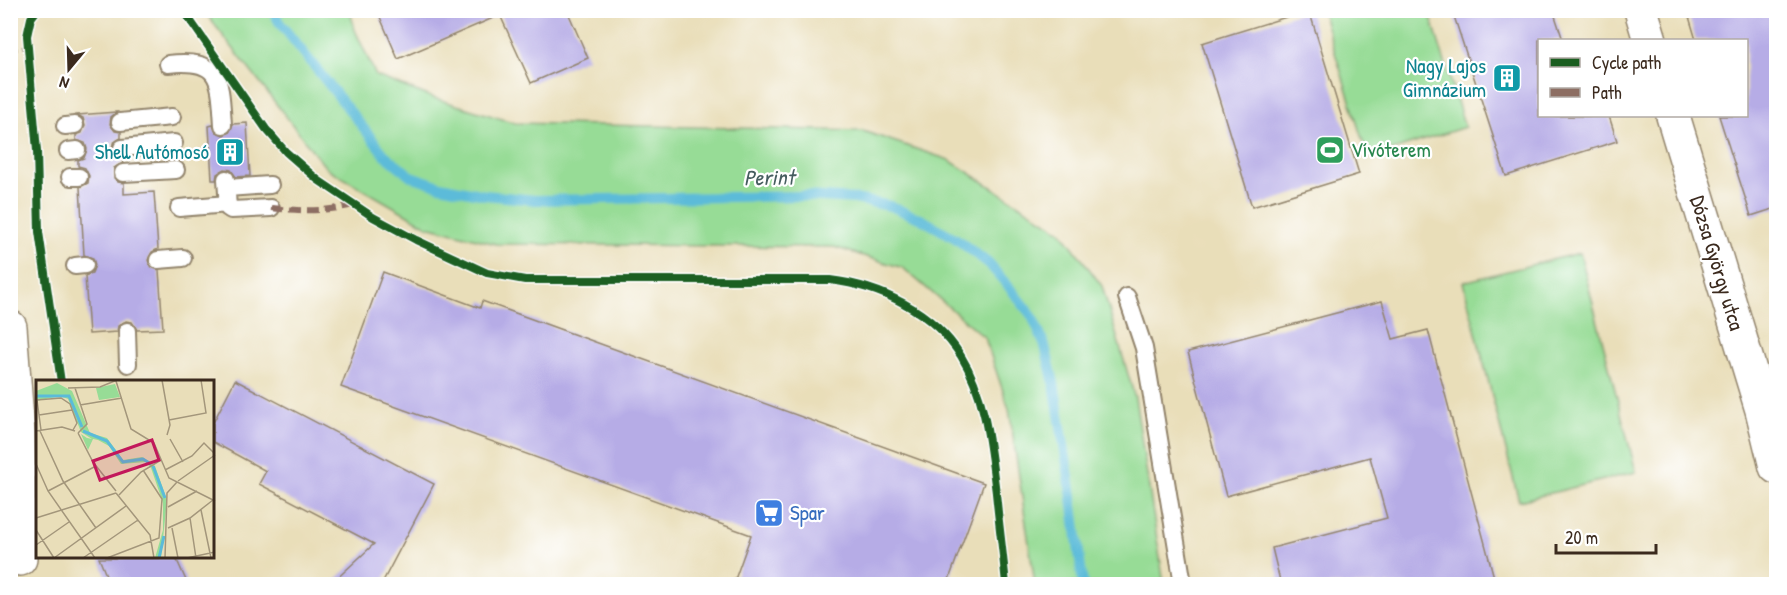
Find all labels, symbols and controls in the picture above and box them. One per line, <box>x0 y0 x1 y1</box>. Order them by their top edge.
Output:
north arrow <box>39 39 99 99</box>
legend <box>1538 39 1748 117</box>
text: Cycle path <box>1592 50 1662 75</box>
place label: Nagy Lajos Gimnázium <box>1403 51 1486 104</box>
building icon: Nagy Lajos Gimnázium <box>1491 62 1523 94</box>
text: N <box>56 71 72 95</box>
text: Path <box>1592 80 1622 105</box>
sports icon: Vívóterem <box>1314 134 1346 166</box>
place label: Vívóterem <box>1351 135 1431 164</box>
building icon: Shell Autómosó <box>214 136 246 168</box>
place label: Shell Autómosó <box>95 137 209 166</box>
water label: Perint <box>744 162 798 192</box>
street label: Dózsa György utca <box>1683 192 1752 334</box>
inset map <box>36 380 214 559</box>
supermarket icon: Spar <box>753 497 785 529</box>
place label: Spar <box>790 498 825 527</box>
scale bar <box>1556 517 1656 555</box>
text: 20 m <box>1565 525 1598 550</box>

